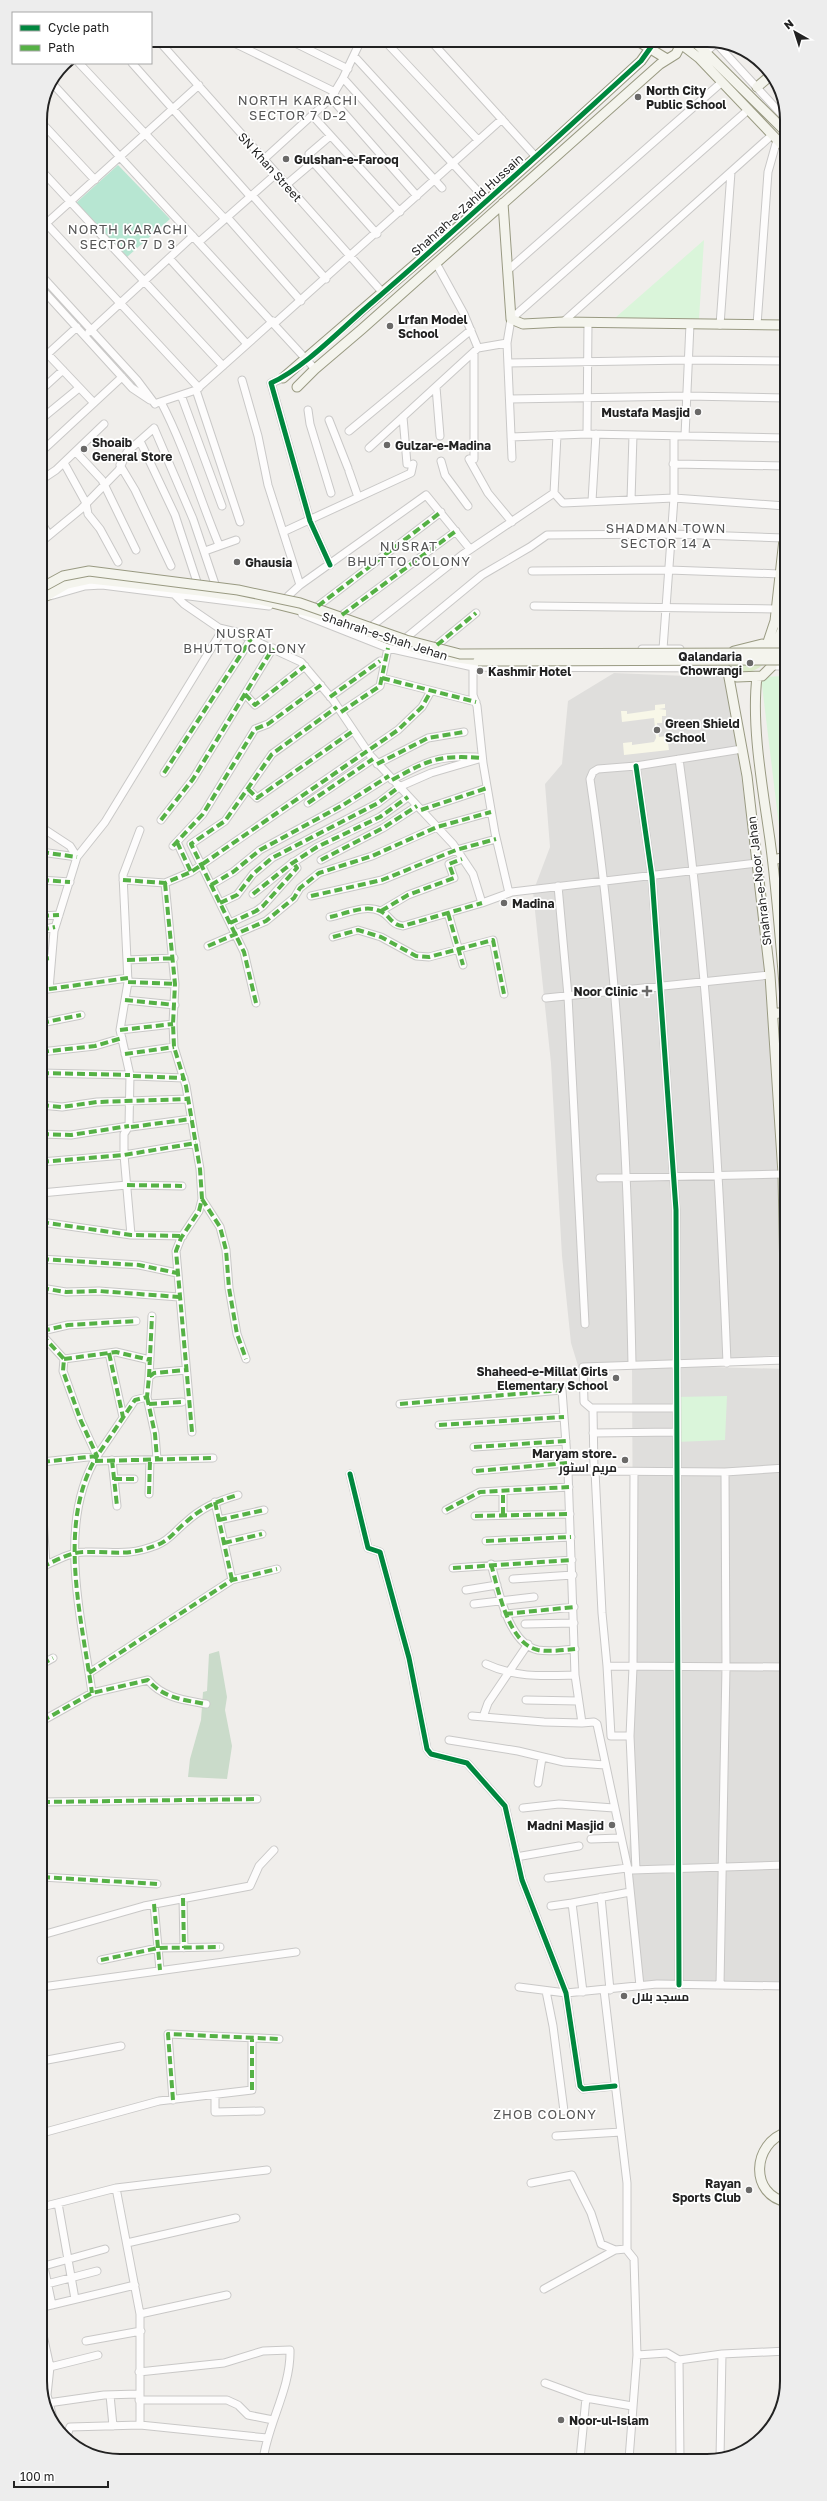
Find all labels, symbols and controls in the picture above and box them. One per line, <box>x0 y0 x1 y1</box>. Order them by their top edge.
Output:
legend <box>12 12 152 64</box>
north arrow <box>775 12 815 52</box>
text: N <box>781 16 796 32</box>
text: Cycle path <box>48 20 109 35</box>
text: Path <box>48 40 75 55</box>
place label: North City Public School <box>646 83 726 112</box>
district label: NORTH KARACHI SECTOR 7 D-2 <box>238 92 358 123</box>
marker: North City Public School <box>633 92 643 102</box>
street label: SN Khan Street <box>235 129 305 205</box>
street label: Shahrah-e-Zahid Hussain <box>408 151 526 259</box>
place label: Gulshan-e-Farooq <box>294 152 399 167</box>
marker: Gulshan-e-Farooq <box>281 154 291 164</box>
district label: NORTH KARACHI SECTOR 7 D 3 <box>68 221 188 252</box>
place label: Lrfan Model School <box>398 312 467 341</box>
marker: Lrfan Model School <box>385 321 395 331</box>
place label: Mustafa Masjid <box>601 405 690 420</box>
marker: Mustafa Masjid <box>693 407 703 417</box>
place label: Shoaib General Store <box>92 435 172 464</box>
place label: Gulzar-e-Madina <box>395 438 491 453</box>
marker: Gulzar-e-Madina <box>382 440 392 450</box>
marker: Shoaib General Store <box>79 444 89 454</box>
district label: SHADMAN TOWN SECTOR 14 A <box>606 520 726 551</box>
district label: NUSRAT BHUTTO COLONY <box>347 538 471 569</box>
place label: Ghausia <box>245 555 292 570</box>
marker: Ghausia <box>232 557 242 567</box>
street label: Shahrah-e-Shah Jehan <box>320 609 450 663</box>
district label: NUSRAT BHUTTO COLONY <box>183 625 307 656</box>
place label: Qalandaria Chowrangi <box>678 649 742 678</box>
marker: Qalandaria Chowrangi <box>745 658 755 668</box>
place label: Kashmir Hotel <box>488 664 571 679</box>
marker: Kashmir Hotel <box>475 666 485 676</box>
place label: Green Shield School <box>665 716 740 745</box>
marker: Green Shield School <box>652 725 662 735</box>
street label: Shahrah-e-Noor Jahan <box>744 815 774 947</box>
place label: Madina <box>512 896 555 911</box>
marker: Madina <box>499 898 509 908</box>
place label: Noor Clinic <box>574 984 638 999</box>
marker: Noor Clinic <box>641 985 653 997</box>
place label: Shaheed-e-Millat Girls Elementary School <box>476 1364 608 1393</box>
marker: Shaheed-e-Millat Girls Elementary School <box>611 1373 621 1383</box>
place label: Maryam store۔ مریم اسٹور <box>532 1446 617 1476</box>
marker: Maryam store۔ مریم اسٹور <box>620 1455 630 1465</box>
place label: Madni Masjid <box>527 1818 604 1833</box>
marker: Madni Masjid <box>607 1820 617 1830</box>
place label: مسجد بلال <box>632 1989 689 2005</box>
marker: مسجد بلال <box>619 1991 629 2001</box>
district label: ZHOB COLONY <box>493 2106 597 2122</box>
place label: Rayan Sports Club <box>672 2176 742 2205</box>
marker: Rayan Sports Club <box>744 2185 754 2195</box>
place label: Noor-ul-Islam <box>569 2413 649 2428</box>
marker: Noor-ul-Islam <box>556 2415 566 2425</box>
scale bar <box>14 2463 108 2489</box>
text: 100 m <box>20 2469 54 2484</box>

